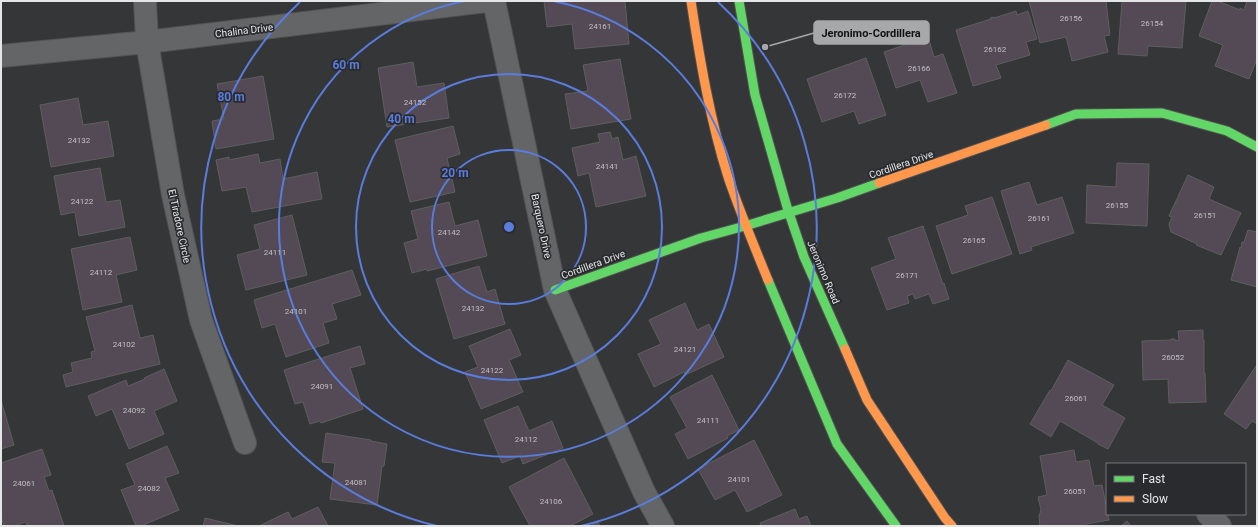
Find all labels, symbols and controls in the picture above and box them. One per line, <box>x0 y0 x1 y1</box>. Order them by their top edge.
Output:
house number: 26156 <box>1060 14 1083 23</box>
house number: 26154 <box>1141 19 1164 28</box>
street label: Chalina Drive <box>214 21 274 40</box>
callout: Jeronimo-Cordillera <box>814 21 929 44</box>
house number: 24161 <box>589 22 611 31</box>
text: Jeronimo-Cordillera <box>821 27 921 40</box>
house number: 26162 <box>984 45 1007 54</box>
text: 60 m <box>332 58 360 72</box>
house number: 26166 <box>908 64 931 73</box>
text: 80 m <box>217 90 245 104</box>
house number: 26172 <box>834 91 857 100</box>
house number: 24152 <box>404 98 427 107</box>
text: 40 m <box>387 112 415 126</box>
house number: 24132 <box>68 136 91 145</box>
street label: Cordillera Drive <box>868 148 935 181</box>
house number: 24141 <box>596 162 618 171</box>
text: 20 m <box>441 166 469 180</box>
street label: El Tiradore Circle <box>166 188 193 264</box>
street label: Barquero Drive <box>529 193 554 259</box>
house number: 24122 <box>71 197 94 206</box>
house number: 26155 <box>1106 201 1129 210</box>
house number: 26151 <box>1194 211 1216 220</box>
house number: 26161 <box>1028 214 1050 223</box>
centre of rings <box>502 220 516 234</box>
house number: 24142 <box>438 228 461 237</box>
house number: 26165 <box>963 236 986 245</box>
street label: Jeronimo Road <box>805 239 842 305</box>
house number: 24111 <box>264 248 286 257</box>
street label: Cordillera Drive <box>560 248 627 281</box>
house number: 24112 <box>90 268 113 277</box>
house number: 26171 <box>896 271 918 280</box>
house number: 24132 <box>462 304 485 313</box>
house number: 24101 <box>285 307 307 316</box>
house number: 24102 <box>113 340 136 349</box>
house number: 24121 <box>674 345 696 354</box>
house number: 26052 <box>1162 353 1185 362</box>
house number: 24122 <box>481 366 504 375</box>
house number: 24091 <box>311 382 333 391</box>
house number: 26061 <box>1065 394 1087 403</box>
house number: 24092 <box>123 406 146 415</box>
house number: 24111 <box>697 416 719 425</box>
house number: 24112 <box>515 435 538 444</box>
legend <box>1106 463 1246 515</box>
text: Fast <box>1142 472 1165 486</box>
house number: 24101 <box>728 475 750 484</box>
house number: 24081 <box>345 478 367 487</box>
house number: 24061 <box>13 479 35 488</box>
house number: 24082 <box>138 484 161 493</box>
house number: 26051 <box>1064 487 1086 496</box>
text: Slow <box>1142 492 1168 506</box>
house number: 24106 <box>540 497 563 506</box>

